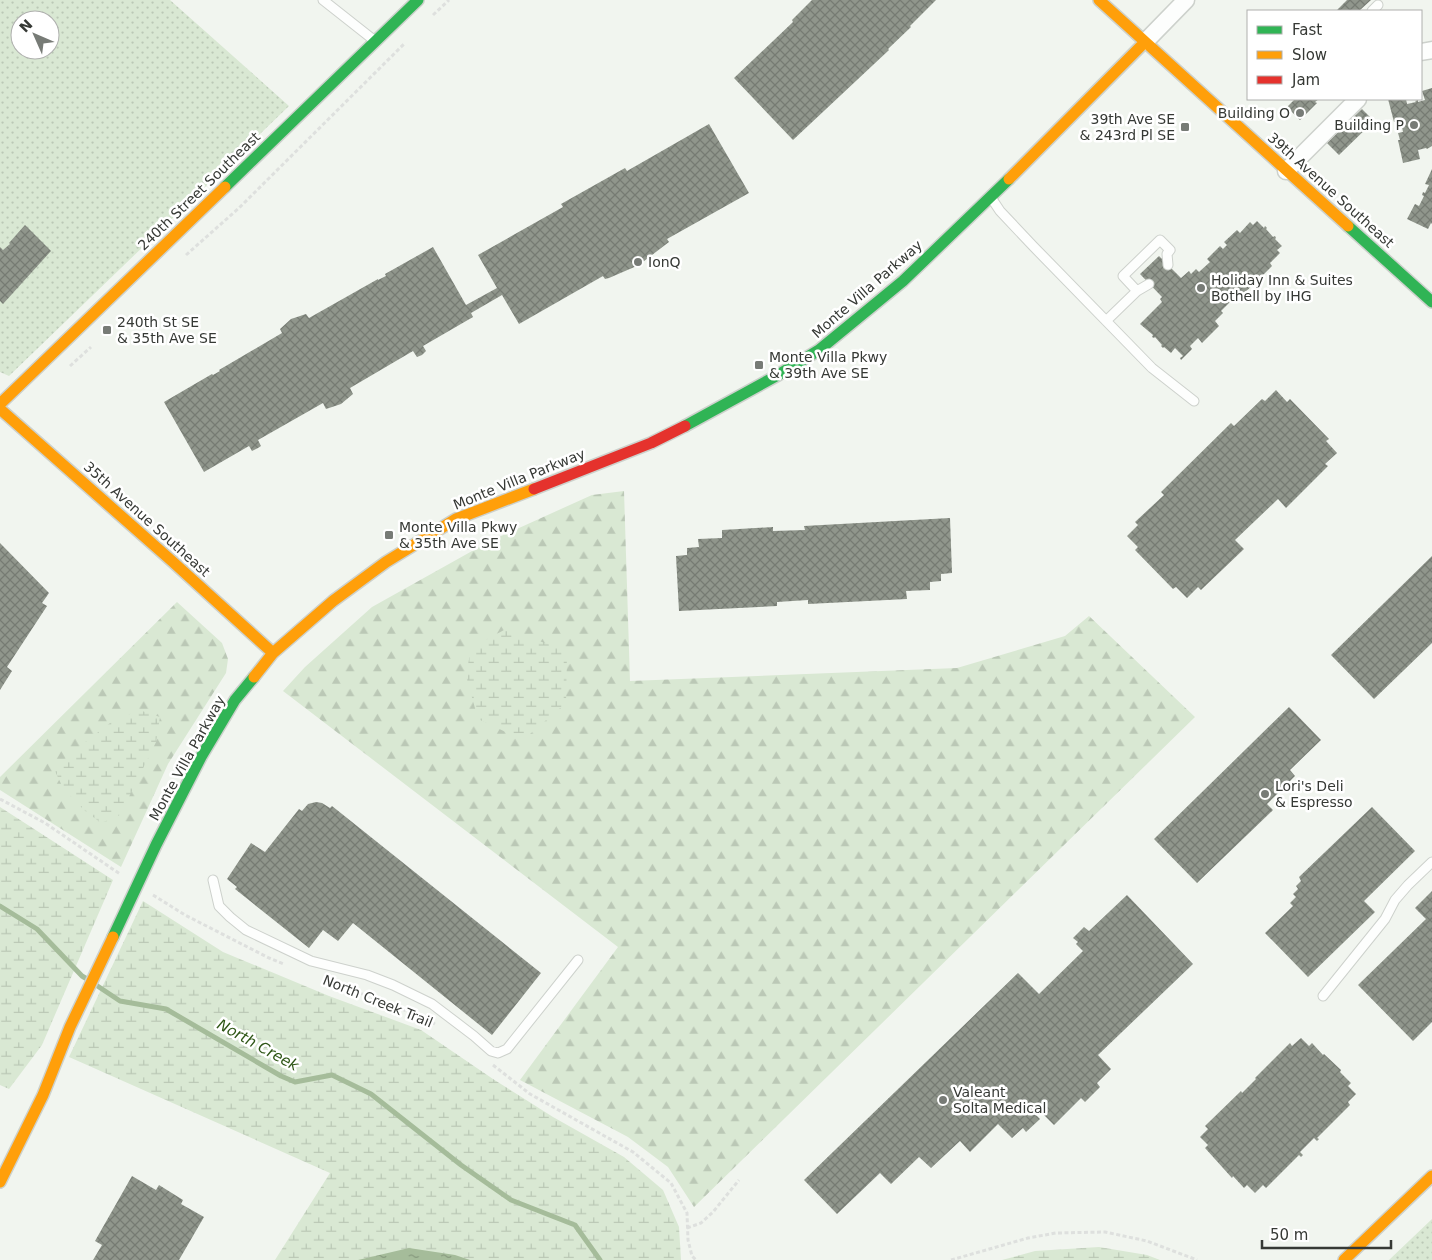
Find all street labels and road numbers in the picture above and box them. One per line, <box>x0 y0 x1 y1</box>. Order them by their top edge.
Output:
street label: 240th Street Southeast <box>135 128 264 253</box>
street label: 39th Avenue Southeast <box>1265 129 1398 251</box>
street label: Monte Villa Parkway <box>809 237 925 341</box>
street label: Monte Villa Parkway <box>451 445 587 513</box>
street label: 35th Avenue Southeast <box>81 458 214 580</box>
street label: Monte Villa Parkway <box>146 693 228 823</box>
street label: North Creek Trail <box>321 972 435 1030</box>

